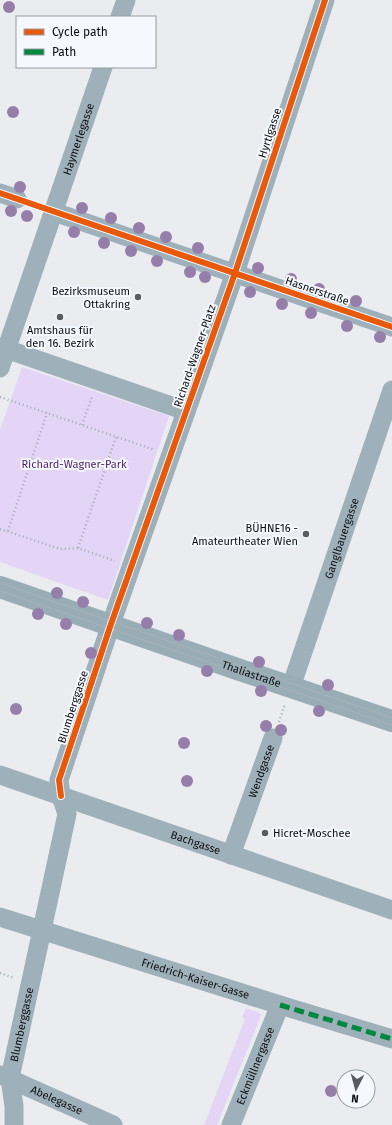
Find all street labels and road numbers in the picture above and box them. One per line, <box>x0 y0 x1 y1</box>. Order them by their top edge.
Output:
street label: Haymerlegasse <box>60 101 97 177</box>
street label: Hyrtlgasse <box>256 106 284 160</box>
street label: Hasnerstraße <box>283 274 351 308</box>
street label: Richard-Wagner-Platz <box>171 303 219 409</box>
street label: Ganglbauergasse <box>322 496 361 581</box>
street label: Thaliastraße <box>220 658 283 690</box>
street label: Blumberggasse <box>55 669 91 745</box>
street label: Wendgasse <box>246 743 277 800</box>
street label: Bachgasse <box>169 828 222 857</box>
street label: Friedrich-Kaiser-Gasse <box>140 955 251 1002</box>
street label: Blumberggasse <box>7 986 36 1063</box>
street label: Eckmüllnergasse <box>233 1025 277 1107</box>
street label: Abelegasse <box>29 1083 85 1117</box>

